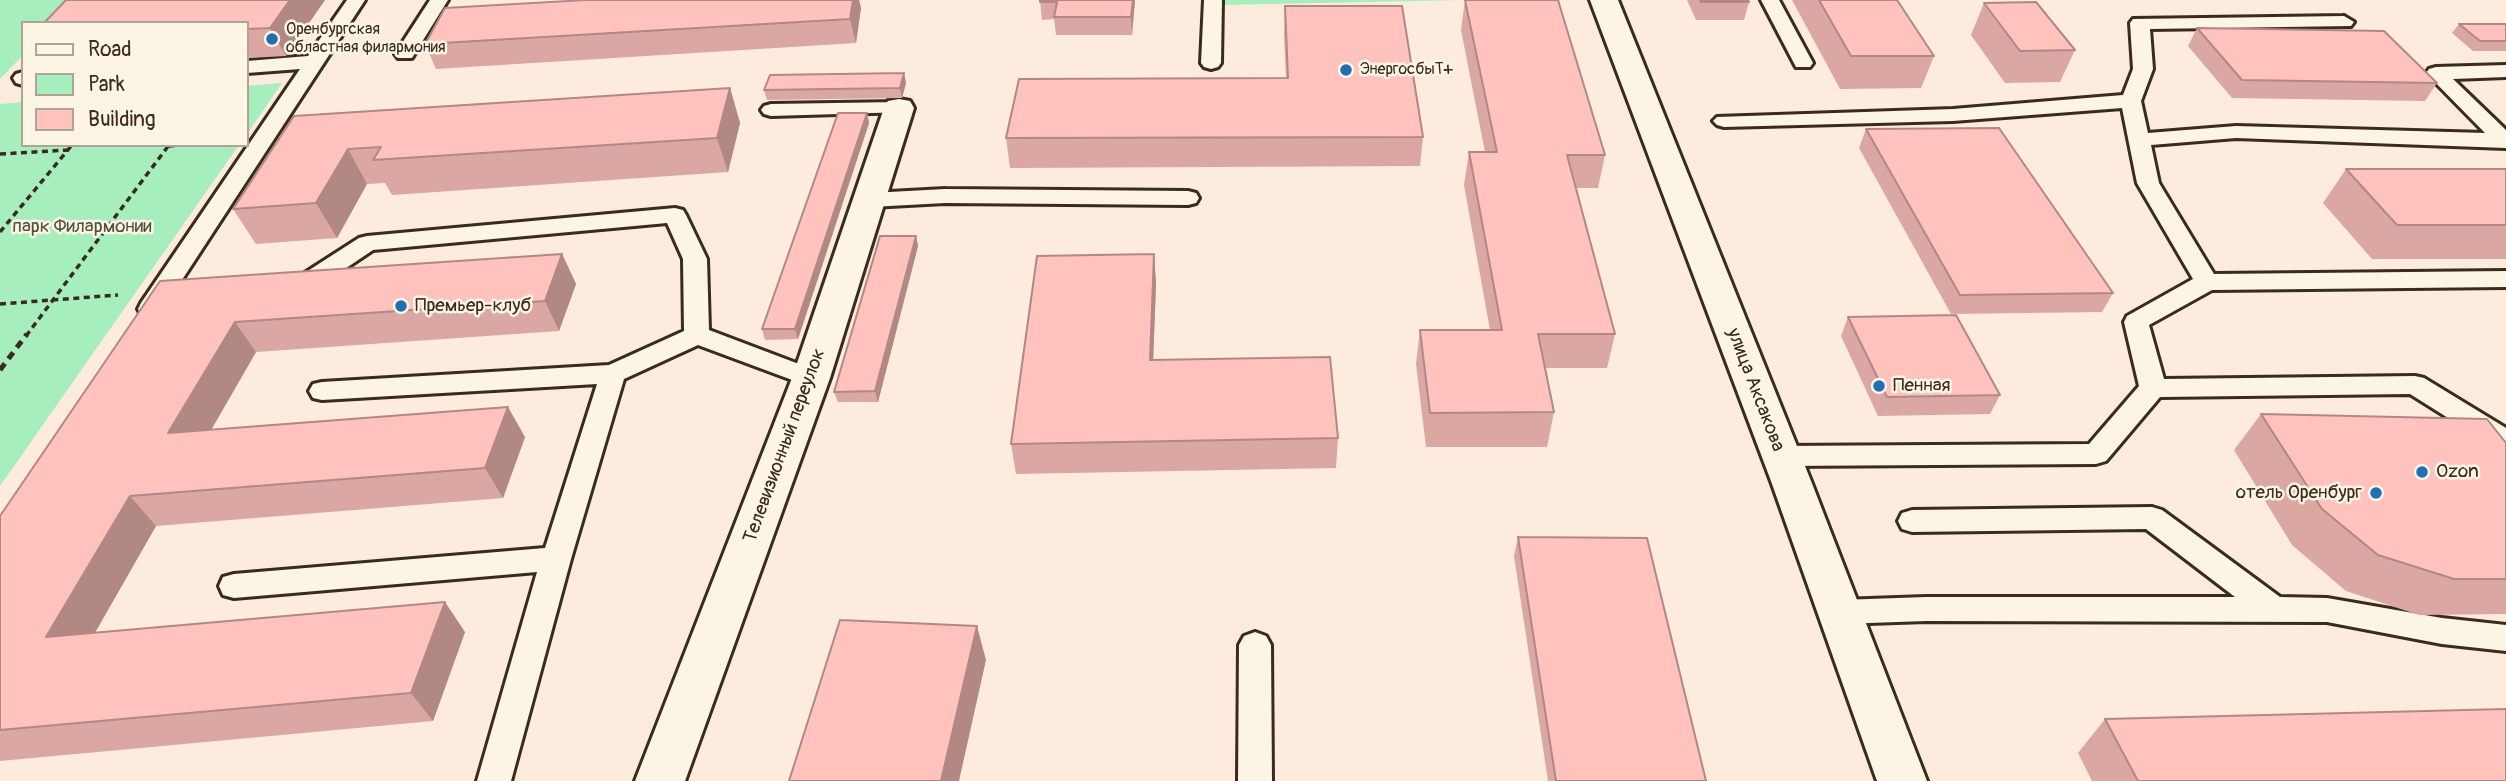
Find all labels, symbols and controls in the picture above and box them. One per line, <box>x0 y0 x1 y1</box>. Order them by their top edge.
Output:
place label: Оренбургская областная филармония <box>286 20 445 58</box>
legend <box>21 21 248 147</box>
marker: Оренбургская областная филармония <box>264 31 280 47</box>
text: Road <box>88 36 132 63</box>
place label: ЭнергосбыТ+ <box>1360 60 1453 80</box>
marker: ЭнергосбыТ+ <box>1338 62 1354 78</box>
text: Park <box>88 71 125 98</box>
text: Building <box>88 106 155 133</box>
park label: парк Филармонии <box>12 216 152 238</box>
place label: Премьер-клуб <box>415 295 531 317</box>
marker: Премьер-клуб <box>393 298 409 314</box>
street label: улица Аксакова <box>1721 325 1789 455</box>
street label: Телевизионный переулок <box>739 346 831 546</box>
place label: Пенная <box>1893 375 1950 397</box>
marker: Пенная <box>1871 378 1887 394</box>
place label: Ozon <box>2436 461 2479 483</box>
marker: Ozon <box>2414 464 2430 480</box>
place label: отель Оренбург <box>2236 482 2362 504</box>
marker: отель Оренбург <box>2368 485 2384 501</box>

